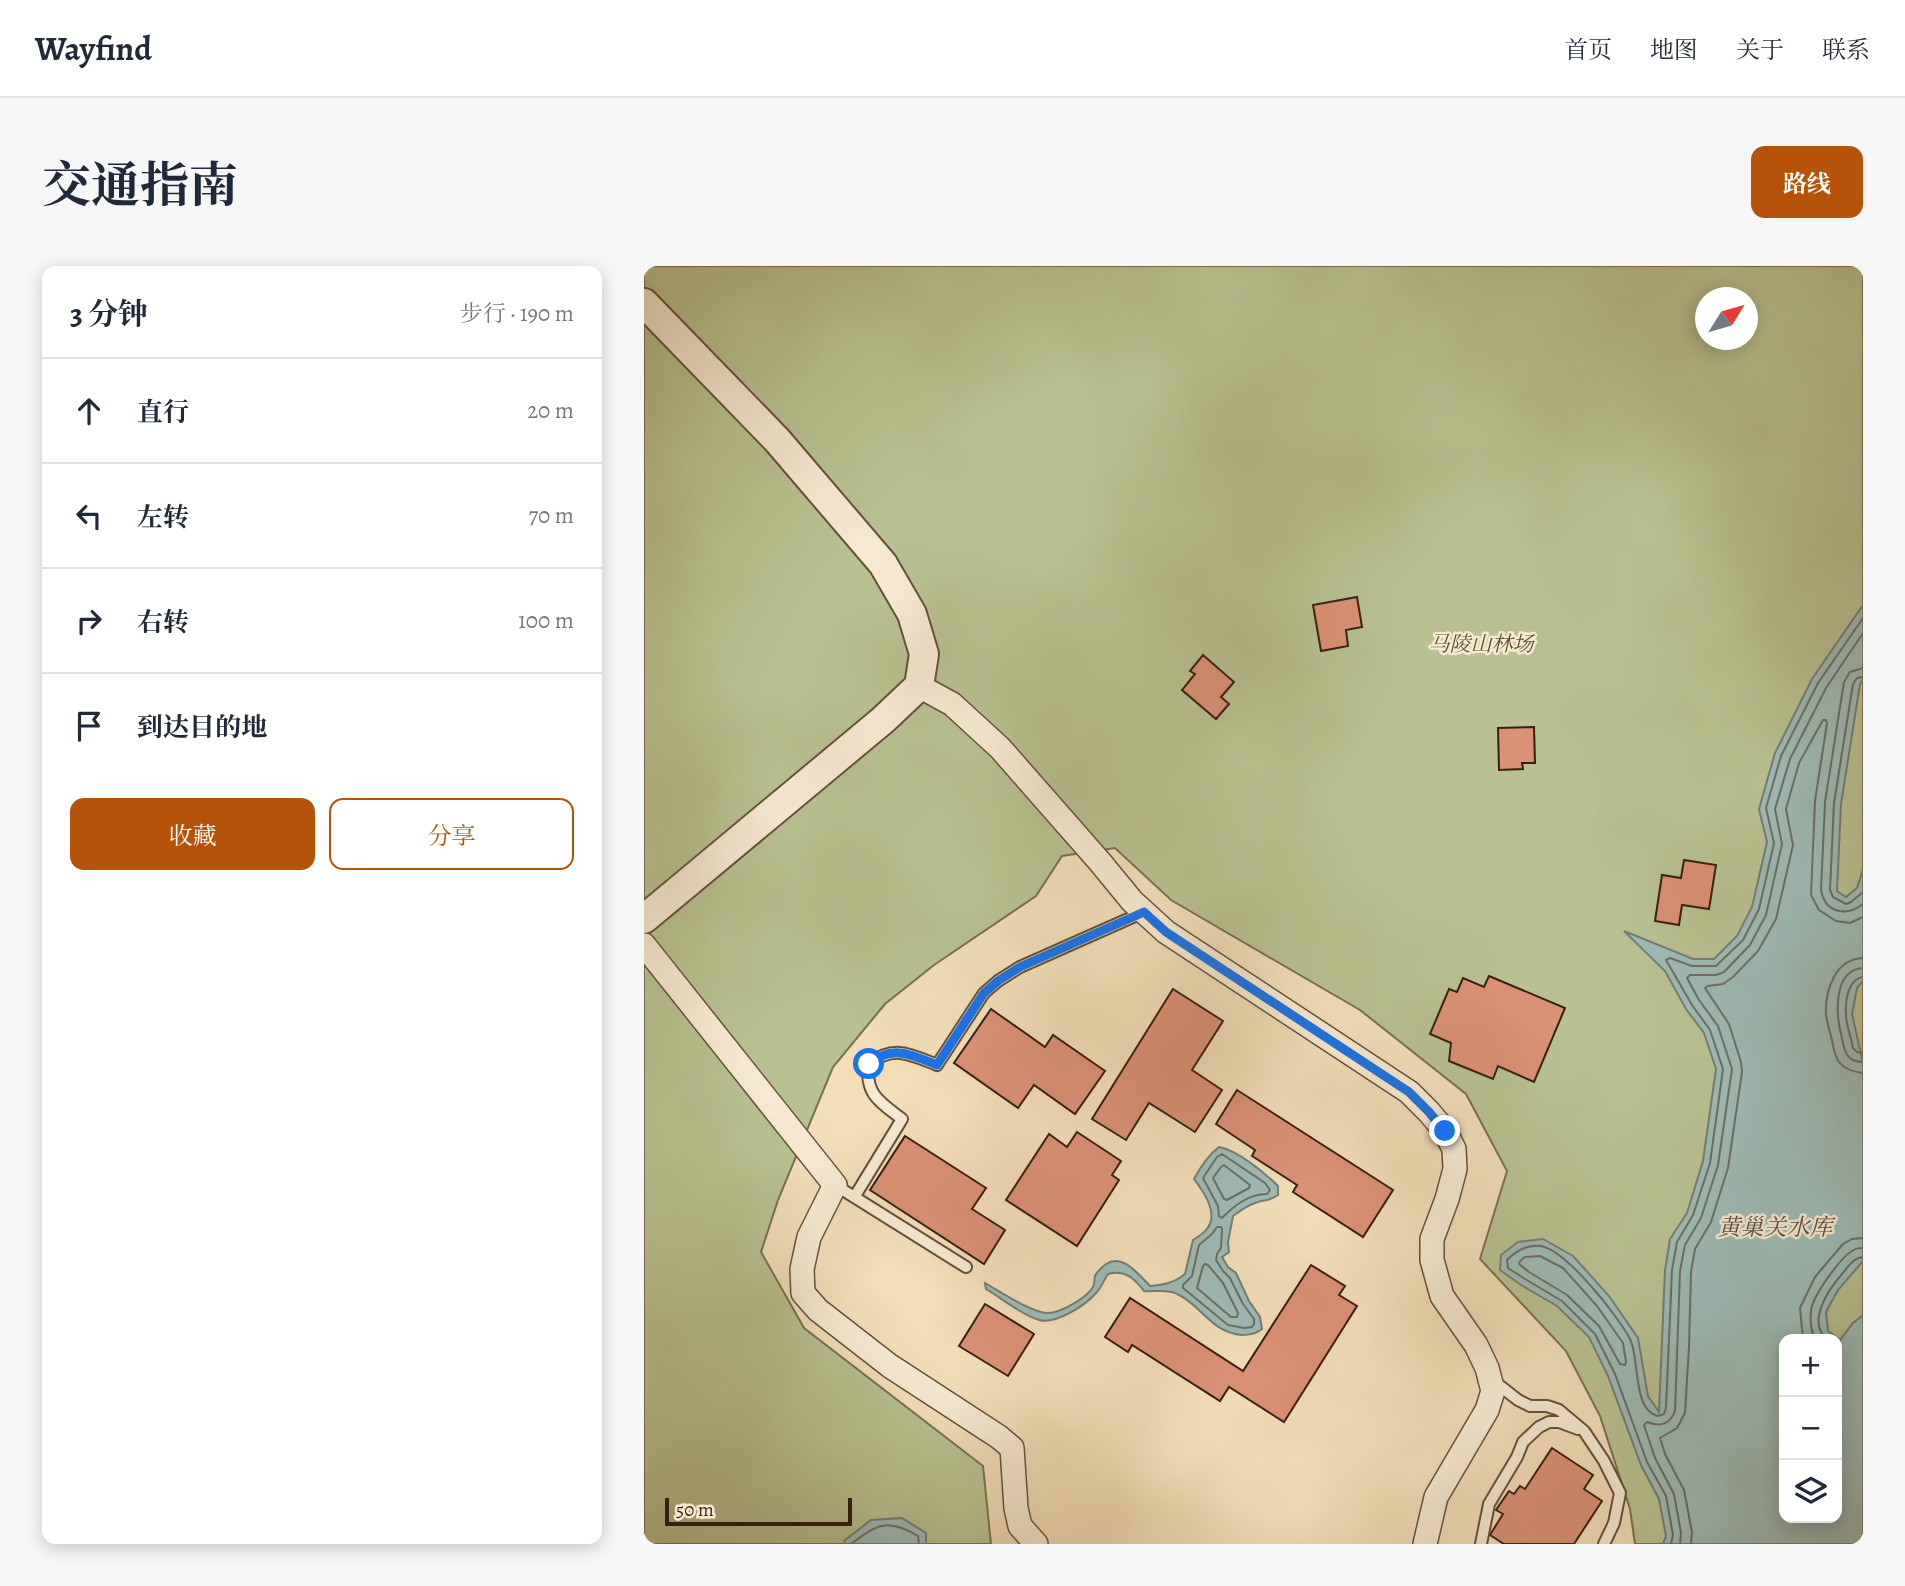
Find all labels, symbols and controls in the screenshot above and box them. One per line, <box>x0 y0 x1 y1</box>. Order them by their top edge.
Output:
text: Wayfind <box>35 26 152 71</box>
text: 首页 <box>1564 34 1612 66</box>
text: 地图 <box>1650 34 1698 66</box>
text: 关于 <box>1736 34 1784 66</box>
text: 联系 <box>1822 34 1870 66</box>
button: 路线 <box>1751 146 1863 218</box>
text: 交通指南 <box>42 152 238 219</box>
north arrow <box>1695 287 1758 350</box>
text: 3 分钟 <box>70 294 148 334</box>
text: 步行 · 190 m <box>460 298 574 329</box>
icon: ahead <box>70 392 108 430</box>
text: 直行 <box>137 395 189 430</box>
text: 20 m <box>527 395 574 426</box>
icon: left <box>70 497 108 535</box>
text: 左转 <box>137 500 189 535</box>
text: 70 m <box>528 500 574 531</box>
icon: right <box>70 602 108 640</box>
text: 右转 <box>137 605 189 640</box>
text: 100 m <box>518 605 574 636</box>
park label: 马陵山林场 <box>1429 630 1535 658</box>
icon: arrive <box>70 707 108 745</box>
text: 到达目的地 <box>137 710 267 745</box>
button: 收藏 <box>70 798 315 870</box>
button: 分享 <box>329 798 574 870</box>
route start <box>853 1048 884 1079</box>
route end <box>1429 1115 1460 1146</box>
water label: 黄巢关水库 <box>1718 1212 1837 1243</box>
map controls <box>1779 1334 1842 1523</box>
button: + <box>1779 1334 1842 1397</box>
button: − <box>1779 1397 1842 1460</box>
button: layers <box>1779 1460 1842 1523</box>
scale bar <box>665 1495 852 1527</box>
text: 50 m <box>676 1497 714 1523</box>

